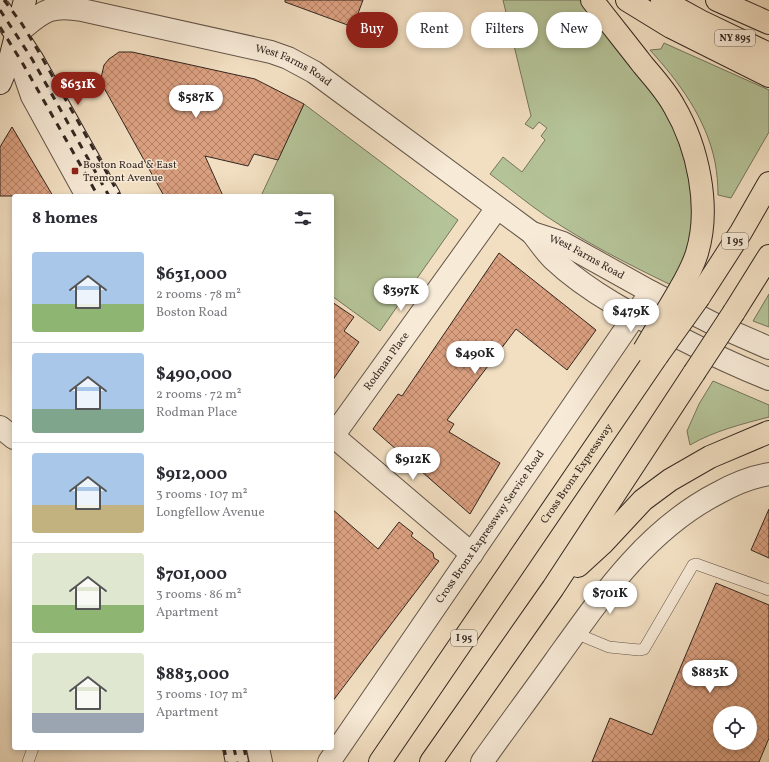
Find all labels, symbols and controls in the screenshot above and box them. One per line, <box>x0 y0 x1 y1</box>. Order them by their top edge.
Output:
chip: Buy <box>346 12 398 48</box>
chip: Rent <box>406 12 463 48</box>
chip: Filters <box>471 12 538 48</box>
chip: New <box>546 12 602 48</box>
road number: NY 895 <box>715 30 755 46</box>
street label: West Farms Road <box>254 41 334 90</box>
pin: $631K <box>50 72 106 106</box>
text: $631K <box>60 76 96 94</box>
pin: $587K <box>168 85 224 119</box>
text: $587K <box>178 89 214 107</box>
place label: Boston Road & East Tremont Avenue <box>83 158 177 186</box>
marker: Boston Road & East Tremont Avenue <box>70 166 80 176</box>
text: 8 homes <box>32 207 98 230</box>
icon: filters <box>292 207 314 229</box>
street label: West Farms Road <box>547 231 627 283</box>
road number: I 95 <box>722 233 748 249</box>
text: $631,000 <box>156 263 227 286</box>
icon: home <box>64 268 112 316</box>
pin: $397K <box>373 278 429 312</box>
text: $397K <box>383 282 419 300</box>
text: 2 rooms · 78 m² <box>156 286 241 304</box>
pin: $479K <box>603 299 659 333</box>
text: $479K <box>612 303 650 321</box>
text: Boston Road <box>156 304 228 322</box>
street label: Rodman Place <box>361 329 413 394</box>
pin: $490K <box>447 341 503 375</box>
text: $490K <box>455 345 495 363</box>
text: $490,000 <box>156 363 232 386</box>
icon: home <box>64 369 112 417</box>
text: 2 rooms · 72 m² <box>156 386 242 404</box>
text: Rodman Place <box>156 404 237 422</box>
street label: Cross Bronx Expressway <box>537 421 616 527</box>
pin: $912K <box>385 447 441 481</box>
street label: Cross Bronx Expressway Service Road <box>432 447 548 606</box>
text: $912K <box>395 451 431 469</box>
text: $912,000 <box>156 463 227 486</box>
icon: home <box>64 469 112 517</box>
text: 3 rooms · 107 m² <box>156 486 247 504</box>
text: Longfellow Avenue <box>156 504 265 522</box>
text: $701,000 <box>156 563 227 586</box>
icon: home <box>64 569 112 617</box>
pin: $701K <box>582 581 638 615</box>
text: $701K <box>592 585 628 603</box>
text: 3 rooms · 86 m² <box>156 586 241 604</box>
text: Apartment <box>156 604 219 622</box>
road number: I 95 <box>451 630 477 646</box>
pin: $883K <box>682 660 738 694</box>
text: $883,000 <box>156 663 229 686</box>
text: $883K <box>691 664 729 682</box>
icon: home <box>64 669 112 717</box>
text: 3 rooms · 107 m² <box>156 686 247 704</box>
text: Apartment <box>156 704 219 722</box>
map controls <box>713 706 757 750</box>
button: locate <box>713 706 757 750</box>

